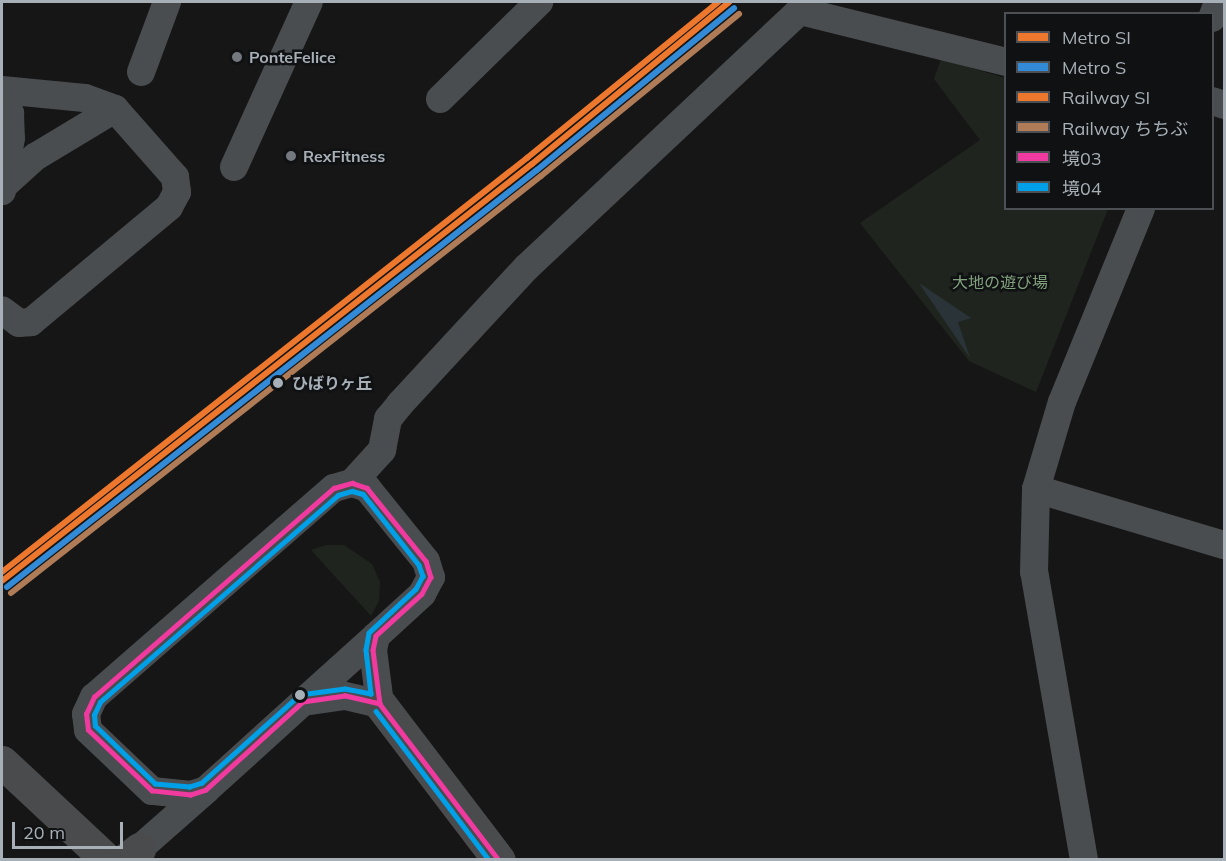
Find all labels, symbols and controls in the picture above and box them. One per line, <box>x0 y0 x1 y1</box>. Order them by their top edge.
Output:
legend <box>1004 12 1214 210</box>
text: Metro SI <box>1062 26 1131 49</box>
place label: PonteFelice <box>249 47 336 67</box>
marker: PonteFelice <box>230 50 244 64</box>
text: Metro S <box>1062 56 1126 79</box>
text: Railway SI <box>1062 86 1150 109</box>
text: Railway ちちぶ <box>1062 117 1188 140</box>
place label: RexFitness <box>303 146 385 166</box>
text: 境03 <box>1062 147 1102 170</box>
marker: RexFitness <box>284 149 298 163</box>
text: 境04 <box>1062 177 1102 200</box>
park label: 大地の遊び場 <box>952 272 1048 292</box>
place label: ひばりヶ丘 <box>292 373 372 393</box>
marker: ひばりヶ丘 <box>269 374 287 392</box>
unlabelled marker <box>294 689 306 701</box>
scale bar <box>15 810 126 848</box>
text: 20 m <box>23 821 65 844</box>

